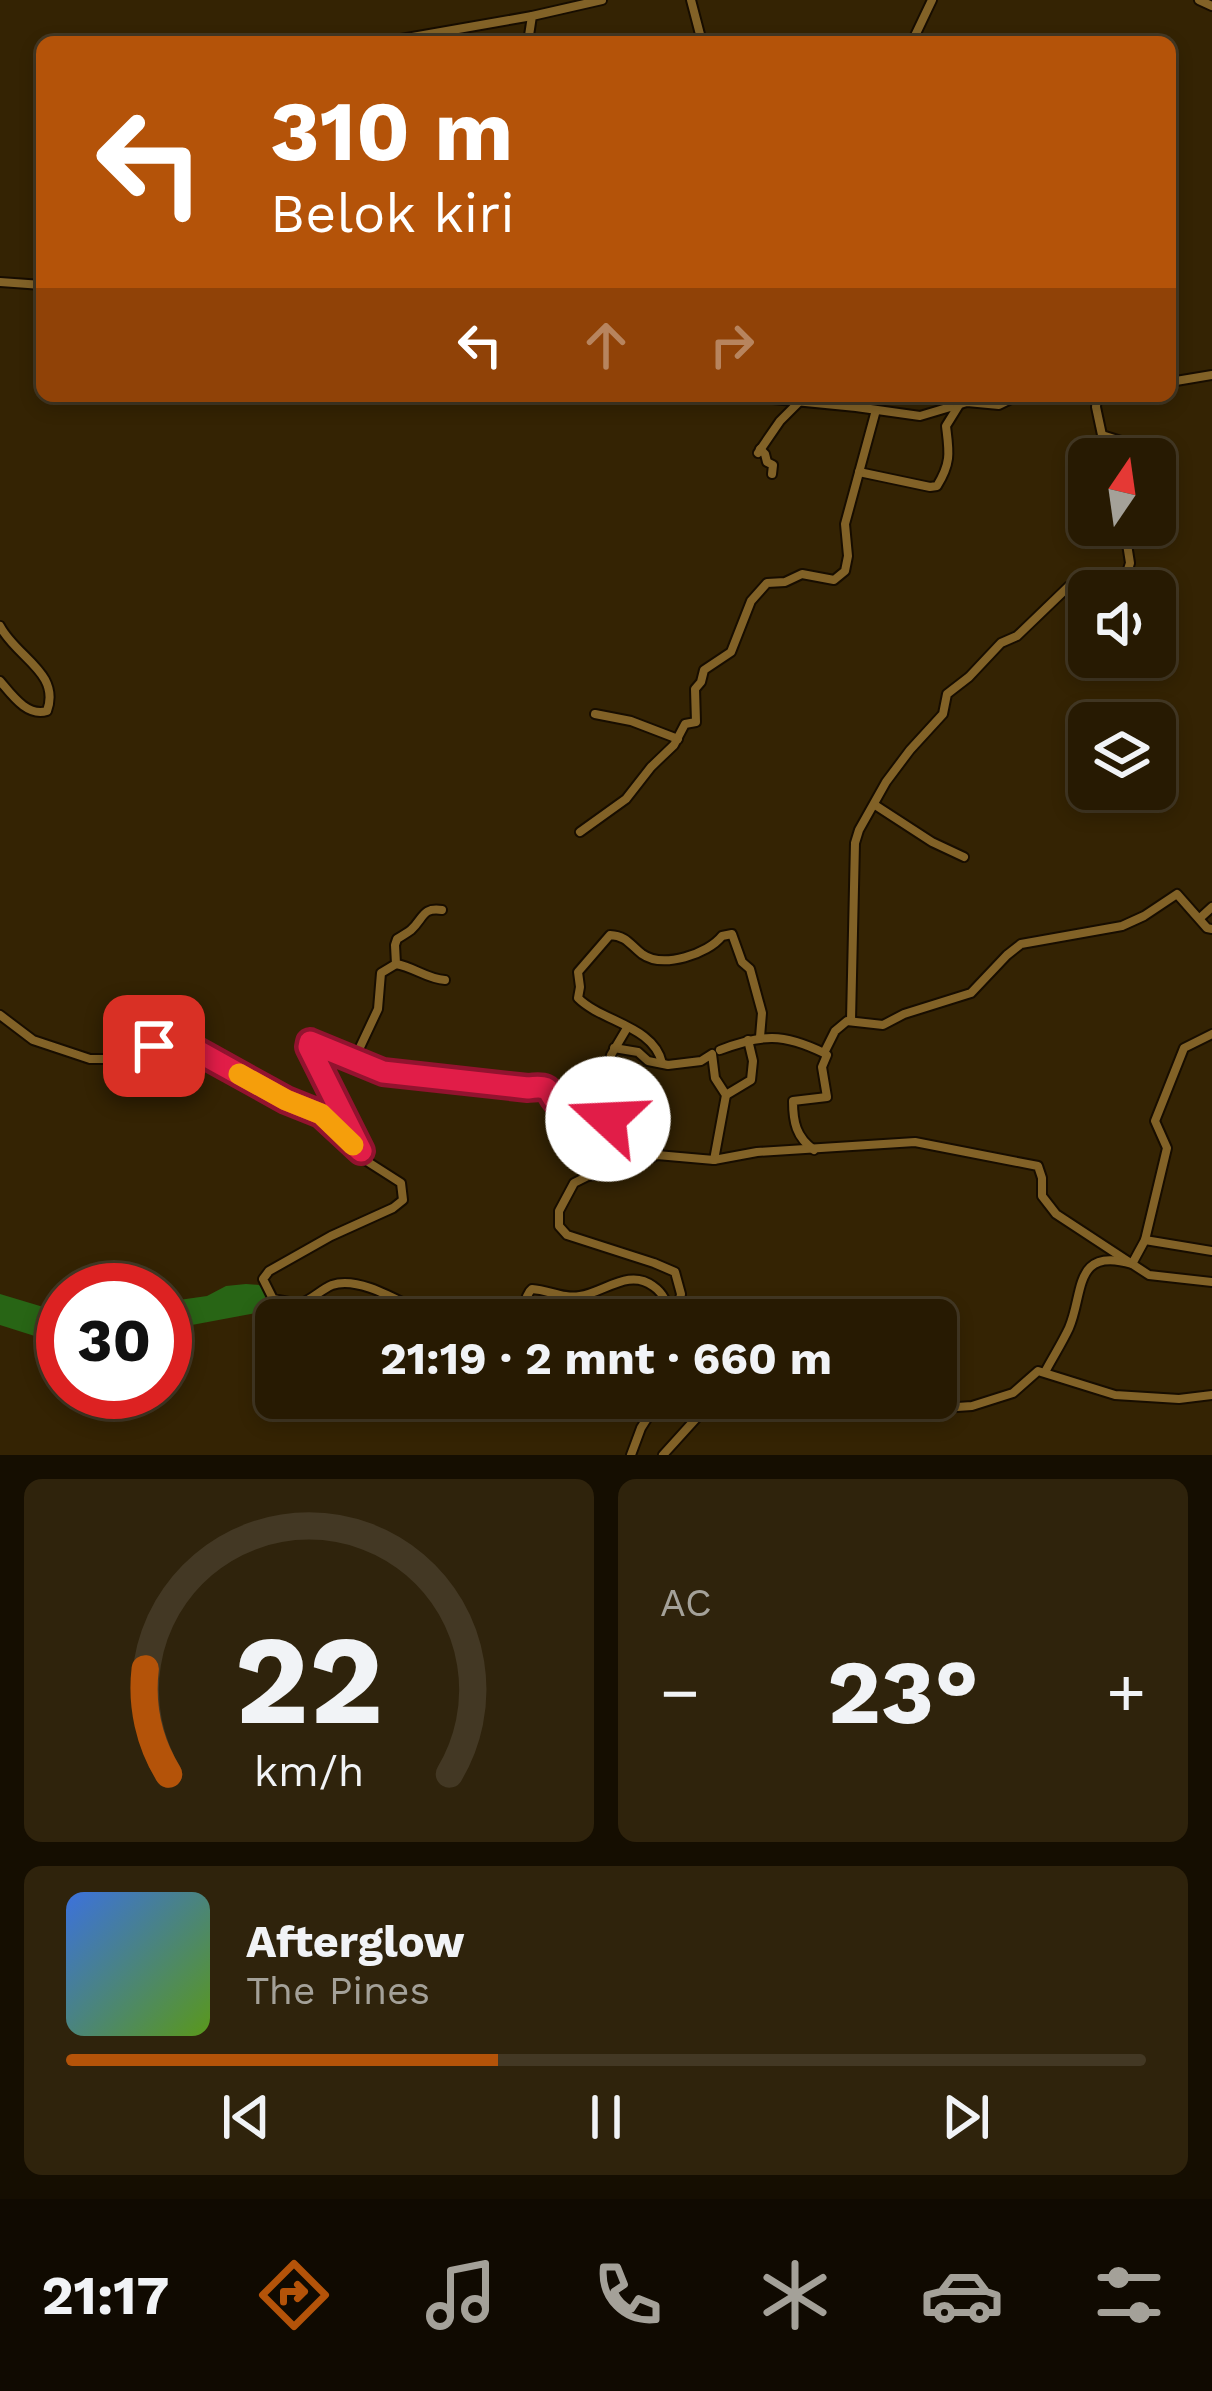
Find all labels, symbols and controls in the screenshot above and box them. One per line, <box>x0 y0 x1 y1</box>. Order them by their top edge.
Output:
text: 310 m <box>270 82 513 180</box>
icon: left <box>72 84 228 240</box>
text: Belok kiri <box>270 182 515 245</box>
icon: left <box>447 312 513 378</box>
icon: ahead <box>573 312 639 378</box>
icon: right <box>699 312 765 378</box>
north arrow <box>1068 438 1176 546</box>
map controls <box>1068 438 1176 810</box>
button: sound <box>1068 570 1176 678</box>
button: layers <box>1068 702 1176 810</box>
pin <box>103 995 205 1097</box>
icon: arrive <box>121 1013 187 1079</box>
position arrow <box>545 1056 671 1182</box>
speed limit sign: 30 <box>36 1263 192 1419</box>
text: 21:19 · 2 mnt · 660 m <box>380 1332 832 1385</box>
text: AC <box>660 1580 712 1625</box>
text: 22 <box>235 1607 383 1753</box>
text: 23° <box>827 1639 979 1745</box>
text: − <box>660 1654 700 1731</box>
text: + <box>1106 1654 1146 1731</box>
text: km/h <box>254 1745 364 1795</box>
text: Afterglow <box>246 1915 465 1968</box>
text: The Pines <box>246 1968 430 2013</box>
icon: previous <box>213 2084 279 2150</box>
icon: pause <box>573 2084 639 2150</box>
icon: next <box>933 2084 999 2150</box>
icon: directions <box>252 2253 336 2337</box>
icon: music <box>419 2253 503 2337</box>
icon: phone <box>586 2253 670 2337</box>
icon: climate <box>753 2253 837 2337</box>
icon: car <box>920 2253 1004 2337</box>
icon: filters <box>1087 2253 1171 2337</box>
text: 21:17 <box>41 2264 169 2327</box>

